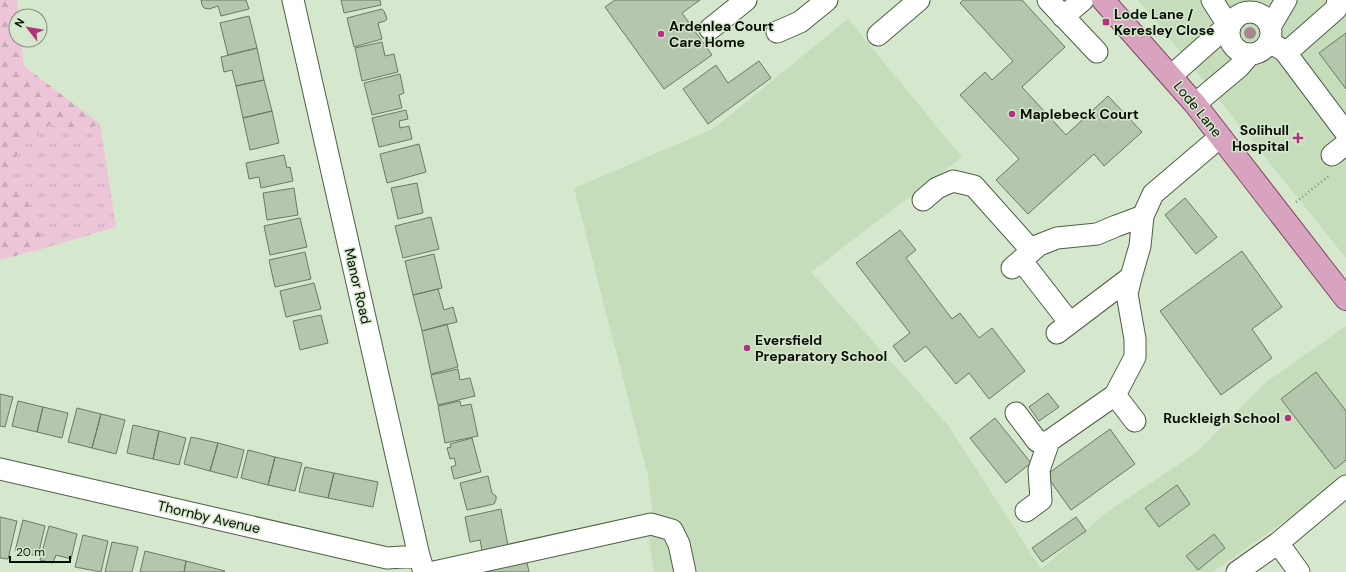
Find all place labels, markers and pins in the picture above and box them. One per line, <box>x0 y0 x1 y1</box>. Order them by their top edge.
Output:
place label: Lode Lane / Keresley Close <box>1114 5 1215 39</box>
place label: Ardenlea Court Care Home <box>669 17 774 51</box>
marker: Lode Lane / Keresley Close <box>1101 17 1111 27</box>
marker: Ardenlea Court Care Home <box>656 29 666 39</box>
place label: Maplebeck Court <box>1020 105 1139 123</box>
marker: Maplebeck Court <box>1007 109 1017 119</box>
place label: Solihull Hospital <box>1232 121 1289 155</box>
marker: Solihull Hospital <box>1292 132 1304 144</box>
place label: Eversfield Preparatory School <box>755 331 887 365</box>
marker: Eversfield Preparatory School <box>742 343 752 353</box>
place label: Ruckleigh School <box>1163 409 1280 427</box>
marker: Ruckleigh School <box>1283 413 1293 423</box>

